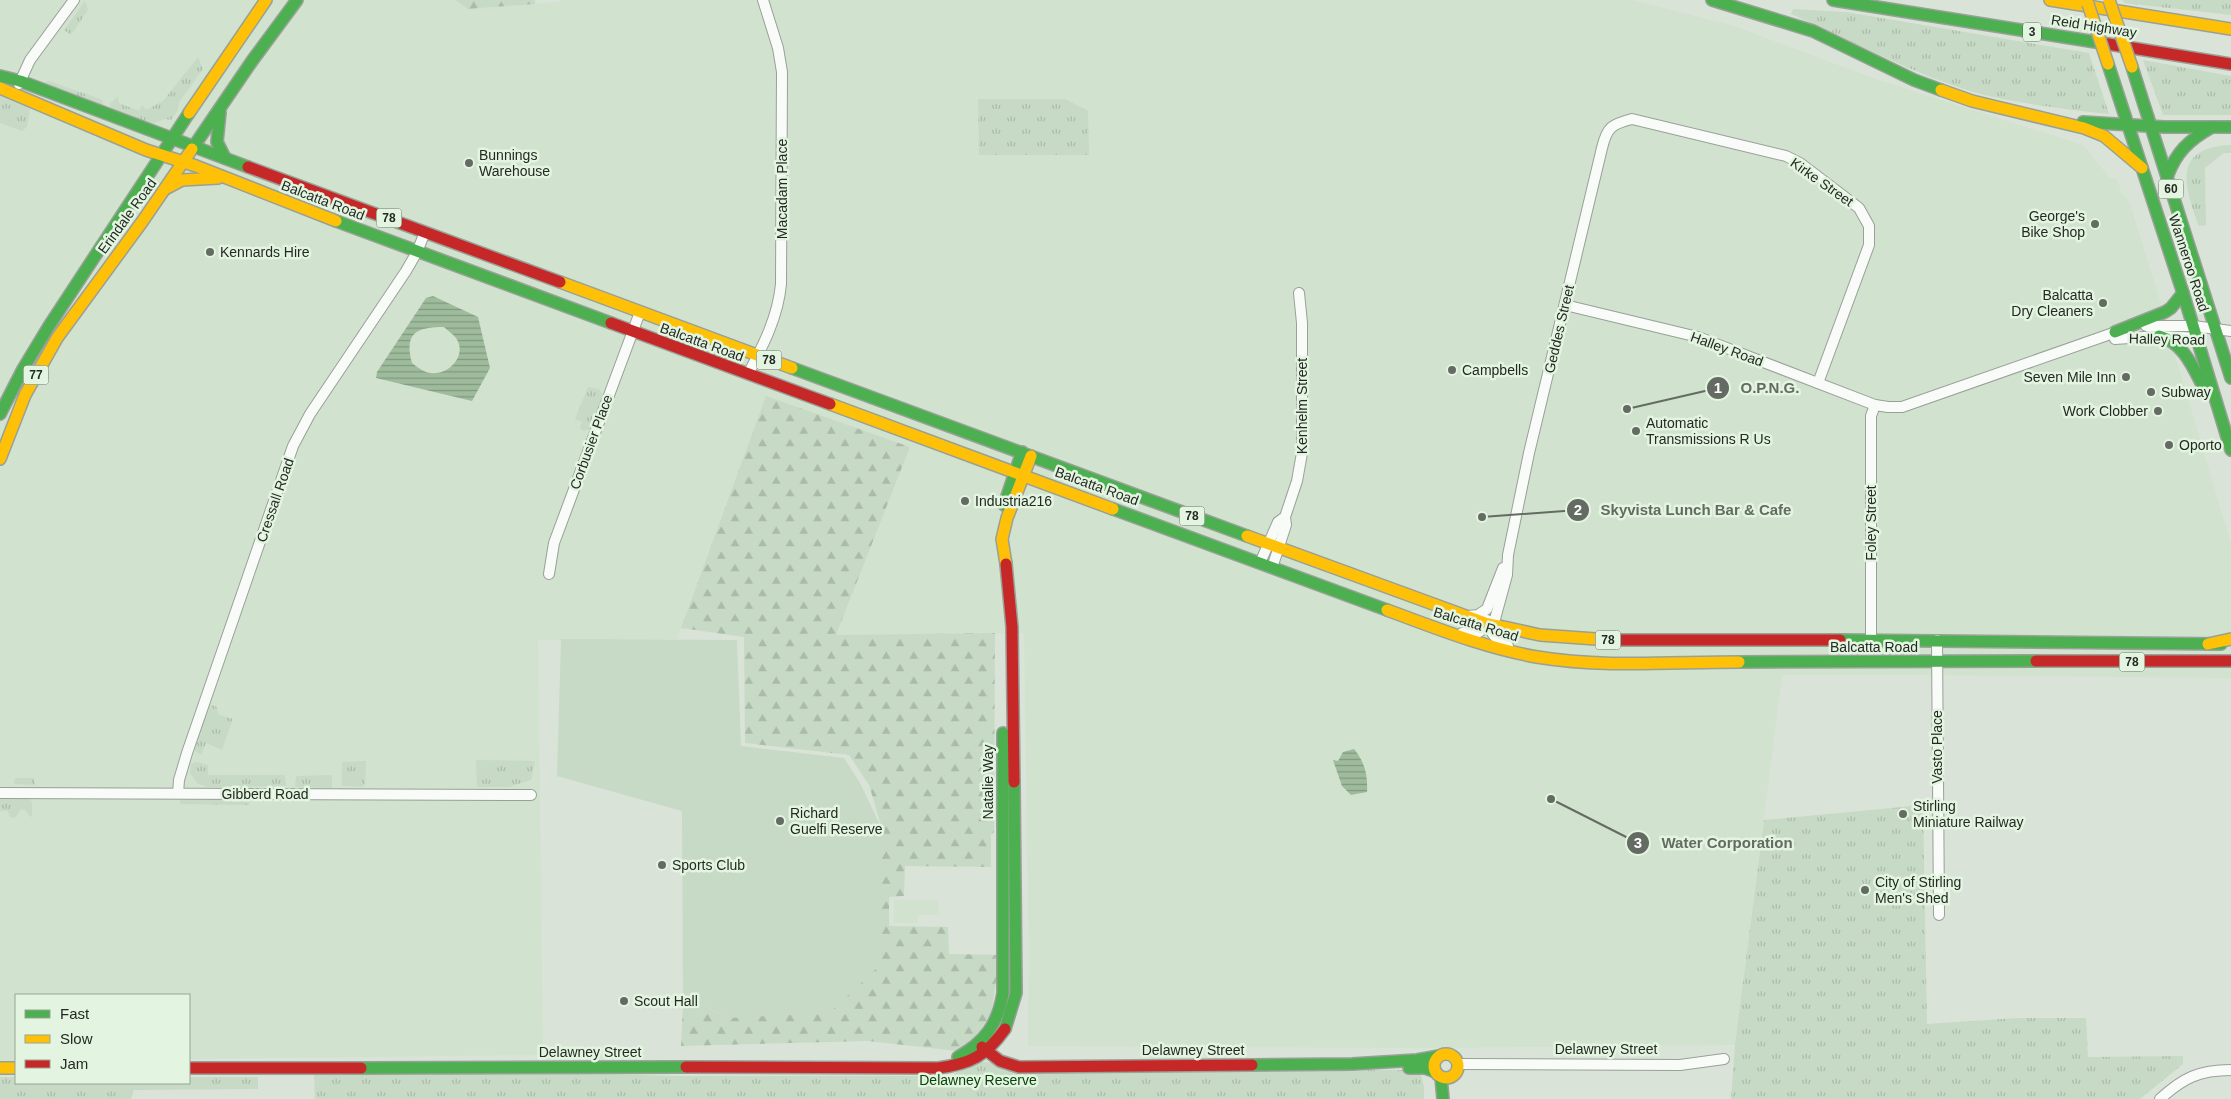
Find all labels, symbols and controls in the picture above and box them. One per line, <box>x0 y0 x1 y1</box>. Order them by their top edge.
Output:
street label: Reid Highway <box>2050 11 2138 41</box>
road number: 3 <box>2023 22 2041 42</box>
street label: Macadam Place <box>774 139 790 239</box>
place label: Bunnings Warehouse <box>479 147 550 179</box>
street label: Kirke Street <box>1787 154 1857 210</box>
marker: Bunnings Warehouse <box>463 157 475 169</box>
street label: Erindale Road <box>94 175 160 257</box>
street label: Balcatta Road <box>279 177 367 223</box>
road number: 60 <box>2158 180 2184 198</box>
road number: 78 <box>376 208 402 228</box>
place label: George's Bike Shop <box>2021 208 2085 240</box>
street label: Wanneroo Road <box>2166 212 2212 314</box>
marker: George's Bike Shop <box>2089 218 2101 230</box>
place label: Kennards Hire <box>220 244 310 260</box>
marker: Kennards Hire <box>204 246 216 258</box>
street label: Geddes Street <box>1541 283 1577 375</box>
place label: Balcatta Dry Cleaners <box>2011 287 2093 319</box>
marker: Balcatta Dry Cleaners <box>2097 297 2109 309</box>
street label: Balcatta Road <box>658 319 746 365</box>
street label: Halley Road <box>1688 328 1766 370</box>
street label: Halley Road <box>2129 330 2205 348</box>
road number: 78 <box>756 350 782 370</box>
street label: Kenhelm Street <box>1294 358 1310 454</box>
place label: Campbells <box>1462 362 1528 378</box>
marker: Campbells <box>1446 364 1458 376</box>
road number: 77 <box>24 366 48 384</box>
place label: Seven Mile Inn <box>2023 369 2116 385</box>
marker: Seven Mile Inn <box>2120 371 2132 383</box>
callout: O.P.N.G. <box>1706 373 1810 403</box>
text: 1 <box>1714 379 1722 396</box>
text: O.P.N.G. <box>1741 379 1799 396</box>
place label: Subway <box>2161 384 2211 400</box>
marker: Subway <box>2145 386 2157 398</box>
street label: Corbusier Place <box>566 392 616 492</box>
place label: Work Clobber <box>2063 403 2148 419</box>
marker: Work Clobber <box>2152 405 2164 417</box>
place label: Automatic Transmissions R Us <box>1646 415 1771 447</box>
marker: Automatic Transmissions R Us <box>1630 425 1642 437</box>
place label: Oporto <box>2179 437 2222 453</box>
marker: Oporto <box>2163 439 2175 451</box>
street label: Cressall Road <box>253 456 297 544</box>
street label: Balcatta Road <box>1053 463 1141 509</box>
street label: Foley Street <box>1863 485 1879 561</box>
place label: Industria216 <box>975 493 1052 509</box>
marker: Industria216 <box>959 495 971 507</box>
callout: Skyvista Lunch Bar & Cafe <box>1566 495 1802 525</box>
text: 2 <box>1574 501 1582 518</box>
text: Skyvista Lunch Bar & Cafe <box>1601 501 1791 518</box>
road number: 78 <box>1180 506 1204 526</box>
street label: Balcatta Road <box>1432 603 1520 645</box>
road number: 78 <box>1596 630 1620 650</box>
street label: Balcatta Road <box>1830 639 1918 655</box>
road number: 78 <box>2120 652 2144 672</box>
street label: Vasto Place <box>1929 710 1945 784</box>
street label: Natalie Way <box>980 745 996 819</box>
street label: Gibberd Road <box>221 786 309 802</box>
place label: Stirling Miniature Railway <box>1913 798 2023 830</box>
place label: Richard Guelfi Reserve <box>790 805 883 837</box>
marker: Stirling Miniature Railway <box>1897 808 1909 820</box>
marker: Richard Guelfi Reserve <box>774 815 786 827</box>
callout: Water Corporation <box>1626 828 1802 858</box>
text: 3 <box>1634 834 1642 851</box>
text: Water Corporation <box>1661 834 1793 851</box>
place label: Sports Club <box>672 857 745 873</box>
marker: Sports Club <box>656 859 668 871</box>
place label: City of Stirling Men's Shed <box>1875 874 1961 906</box>
marker: City of Stirling Men's Shed <box>1859 884 1871 896</box>
place label: Scout Hall <box>634 993 698 1009</box>
legend <box>15 994 190 1084</box>
marker: Scout Hall <box>618 995 630 1007</box>
text: Fast <box>60 1005 90 1022</box>
text: Slow <box>60 1030 93 1047</box>
street label: Delawney Street <box>1555 1041 1657 1057</box>
street label: Delawney Street <box>1142 1042 1244 1058</box>
street label: Delawney Street <box>539 1044 641 1060</box>
text: Jam <box>60 1055 88 1072</box>
park label: Delawney Reserve <box>919 1072 1037 1088</box>

